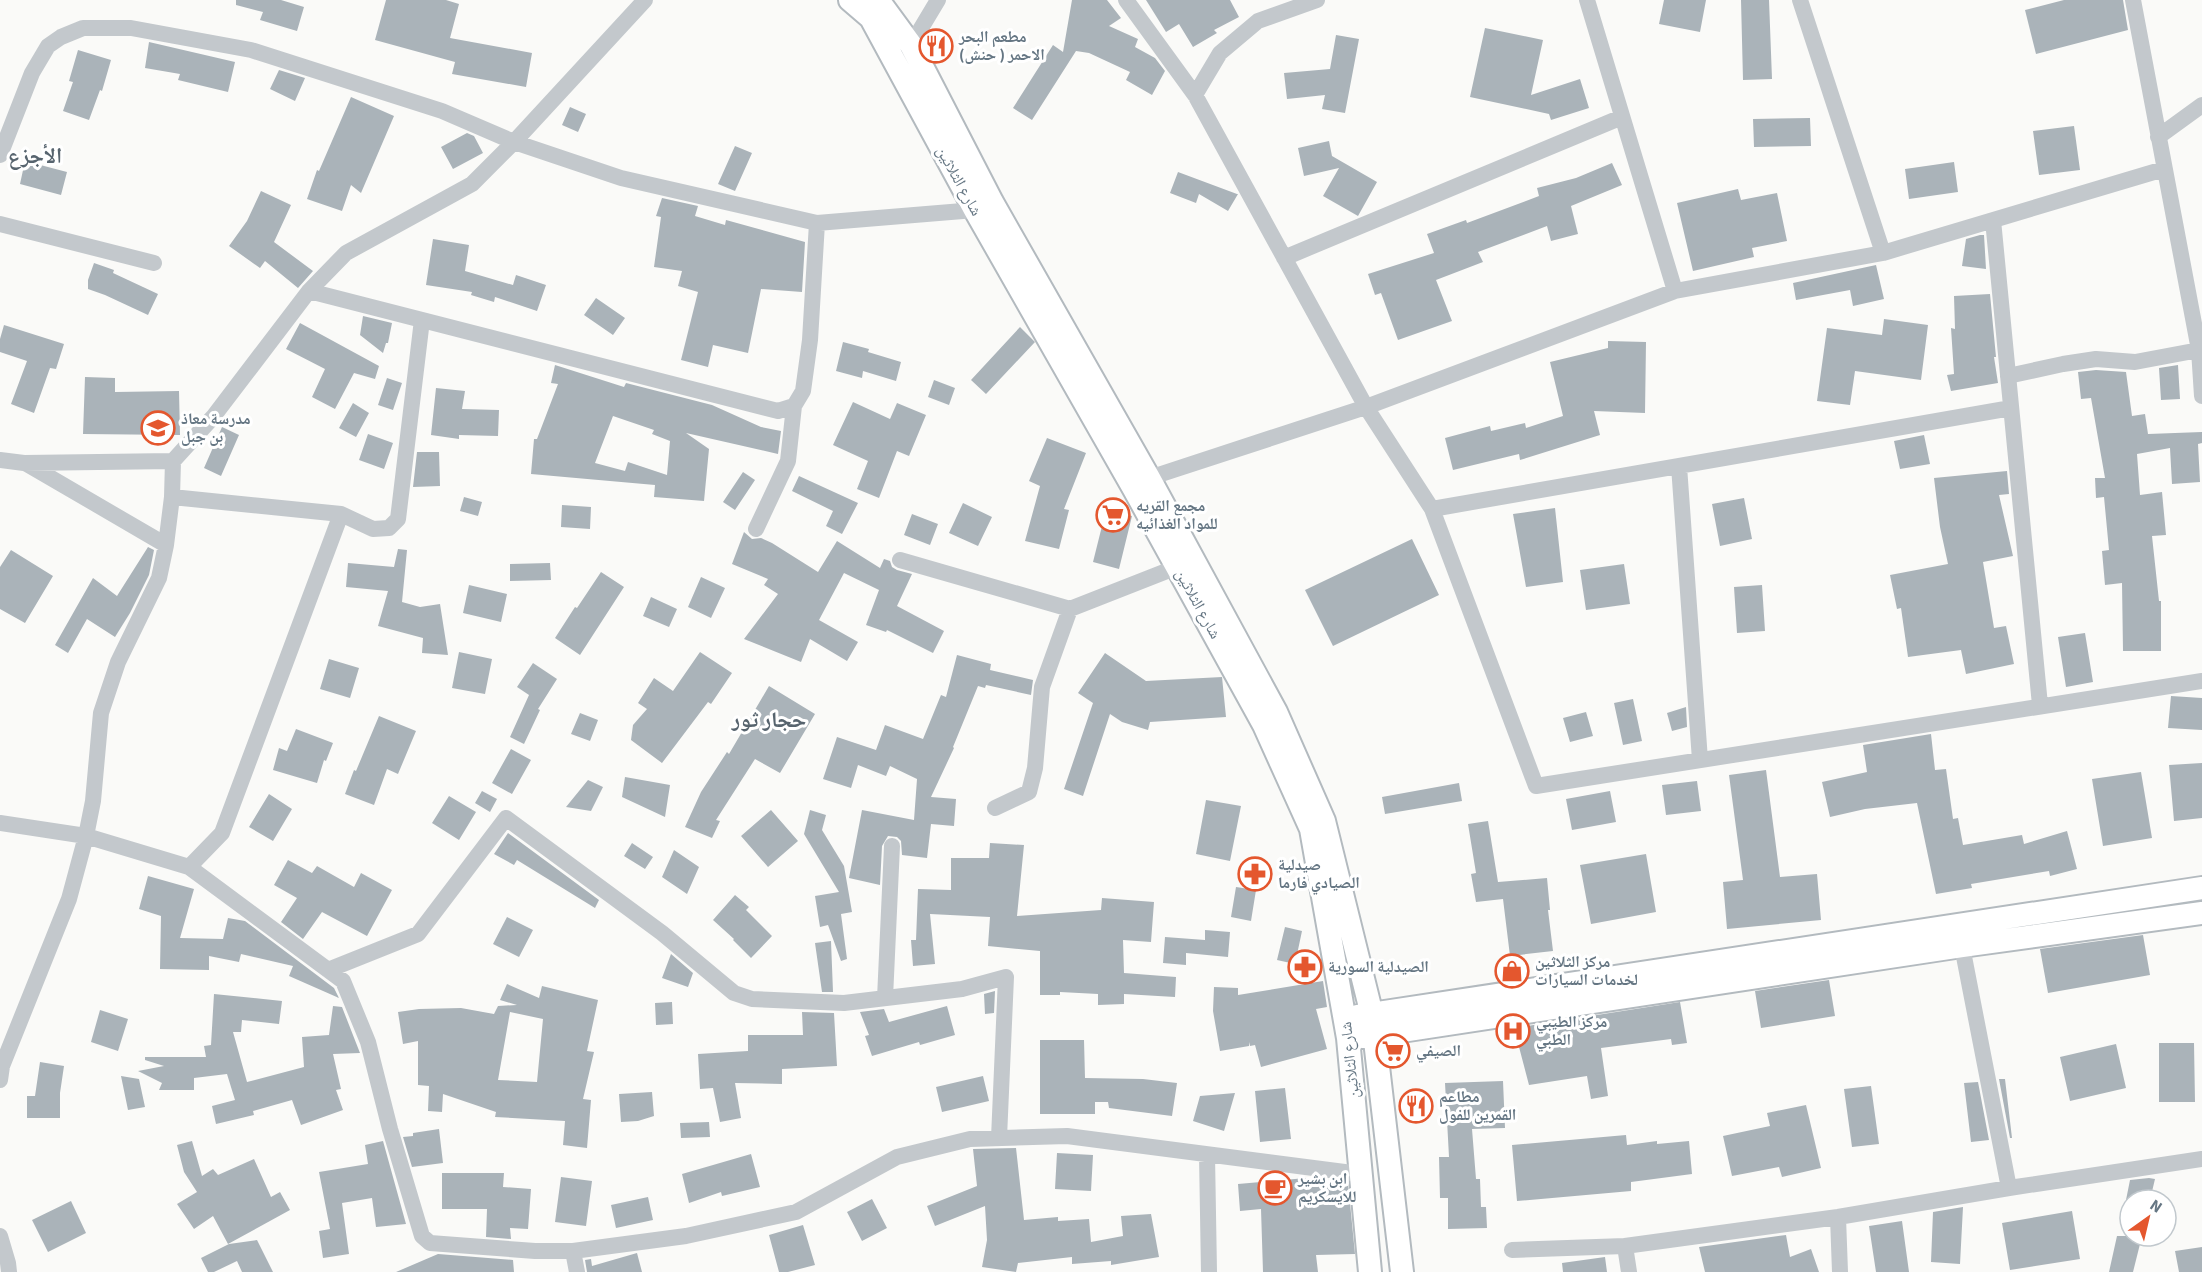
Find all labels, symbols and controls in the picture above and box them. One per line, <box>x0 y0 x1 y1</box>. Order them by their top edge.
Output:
place label: مطعم البحر الاحمر ( حنش) <box>958 26 1045 66</box>
restaurant icon: مطعم البحر الاحمر ( حنش) <box>918 28 954 64</box>
district label: الأجزع <box>8 140 62 172</box>
street label: شارع الثلاثين <box>931 142 987 220</box>
place label: مدرسة معاذ بن جبل <box>181 408 251 448</box>
school or university icon: مدرسة معاذ بن جبل <box>140 410 176 446</box>
place label: مجمع القريه للمواد الغذائيه <box>1136 495 1218 535</box>
supermarket icon: مجمع القريه للمواد الغذائيه <box>1095 497 1131 533</box>
street label: شارع الثلاثين <box>1170 565 1226 643</box>
district label: حجار ثور <box>731 704 806 736</box>
place label: صيدلية الصيادي فارما <box>1278 854 1360 895</box>
pharmacy icon: صيدلية الصيادي فارما <box>1237 856 1273 892</box>
pharmacy icon: الصيدلية السورية <box>1287 949 1323 985</box>
place label: مركز الثلاثين لخدمات السيارات <box>1535 951 1638 991</box>
shop icon: مركز الثلاثين لخدمات السيارات <box>1494 953 1530 989</box>
place label: الصيدلية السورية <box>1328 956 1429 978</box>
place label: مركز الطيبي الطبي <box>1536 1011 1607 1052</box>
hospital icon: مركز الطيبي الطبي <box>1495 1013 1531 1049</box>
street label: شارع الثلاثين <box>1335 1021 1365 1099</box>
supermarket icon: الصيفي <box>1375 1033 1411 1069</box>
place label: الصيفي <box>1416 1040 1461 1063</box>
place label: مطاعم القمرين للفول <box>1439 1086 1516 1126</box>
restaurant icon: مطاعم القمرين للفول <box>1398 1088 1434 1124</box>
place label: ابن بشير للايسكريم <box>1297 1168 1356 1208</box>
cafe icon: ابن بشير للايسكريم <box>1257 1170 1293 1206</box>
north arrow <box>2118 1188 2178 1248</box>
text: N <box>2145 1194 2166 1218</box>

